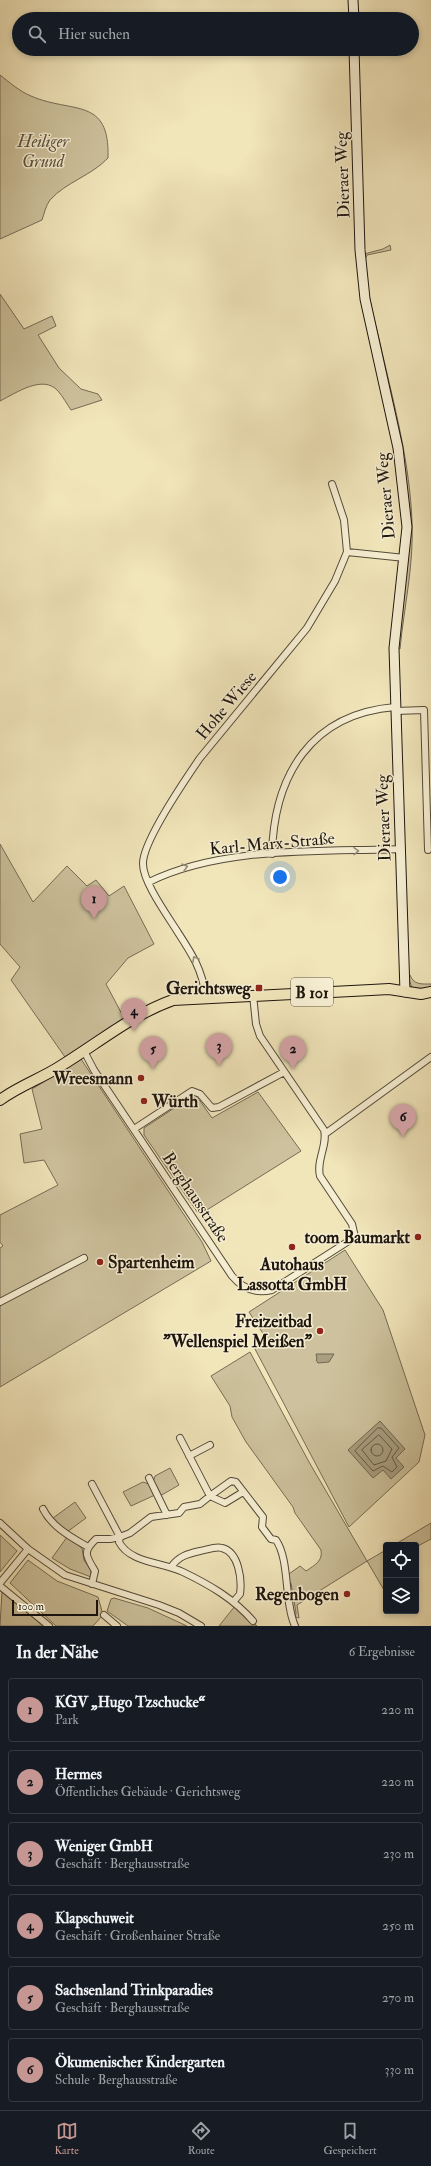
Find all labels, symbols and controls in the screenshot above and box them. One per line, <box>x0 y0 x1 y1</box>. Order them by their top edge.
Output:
search box <box>12 12 419 56</box>
icon: search <box>26 23 48 45</box>
text: Hier suchen <box>58 25 130 44</box>
park label: Heiliger Grund <box>16 131 70 172</box>
street label: Dieraer Weg <box>330 131 355 219</box>
street label: Dieraer Weg <box>371 451 400 540</box>
street label: Hohe Wiese <box>192 667 261 744</box>
street label: Dieraer Weg <box>371 774 396 862</box>
street label: Karl-Marx-Straße <box>209 828 336 859</box>
one-way arrow <box>353 847 359 855</box>
one-way arrow <box>181 863 188 872</box>
your location <box>270 867 290 887</box>
pin: 1 <box>81 886 107 919</box>
one-way arrow <box>193 956 200 964</box>
place label: Gerichtsweg <box>166 978 252 1000</box>
road number: B 101 <box>291 978 333 1006</box>
marker: Gerichtsweg <box>254 983 264 993</box>
pin: 4 <box>121 998 147 1031</box>
pin: 3 <box>206 1033 232 1066</box>
pin: 5 <box>140 1036 166 1069</box>
pin: 2 <box>280 1036 306 1069</box>
place label: Wreesmann <box>52 1068 133 1089</box>
marker: Wreesmann <box>136 1073 146 1083</box>
place label: Würth <box>151 1091 198 1112</box>
marker: Würth <box>139 1096 149 1106</box>
pin: 6 <box>390 1104 416 1137</box>
street label: Berghausstraße <box>158 1148 233 1246</box>
place label: toom Baumarkt <box>305 1227 410 1248</box>
marker: toom Baumarkt <box>413 1232 423 1242</box>
marker: Autohaus Lassotta GmbH <box>287 1242 297 1252</box>
place label: Spartenheim <box>108 1252 195 1274</box>
place label: Autohaus Lassotta GmbH <box>237 1254 347 1295</box>
marker: Spartenheim <box>95 1257 105 1267</box>
place label: Freizeitbad "Wellenspiel Meißen" <box>163 1311 313 1353</box>
marker: Freizeitbad "Wellenspiel Meißen" <box>315 1326 325 1336</box>
map controls <box>383 1542 419 1614</box>
button: locate <box>383 1542 419 1578</box>
button: layers <box>383 1578 419 1614</box>
place label: Regenbogen <box>255 1584 339 1606</box>
marker: Regenbogen <box>342 1589 352 1599</box>
scale bar <box>12 1598 98 1617</box>
text: 100 m <box>18 1600 44 1613</box>
text: In der Nähe <box>16 1642 98 1663</box>
text: 6 Ergebnisse <box>349 1644 415 1660</box>
text: KGV „Hugo Tzschucke“ <box>55 1693 205 1712</box>
text: 1 <box>28 1702 32 1718</box>
text: 220 m <box>381 1702 414 1718</box>
text: Park <box>55 1712 79 1728</box>
text: Hermes <box>55 1765 102 1784</box>
text: 2 <box>27 1774 33 1790</box>
text: 220 m <box>381 1774 414 1790</box>
text: Öffentliches Gebäude · Gerichtsweg <box>55 1784 240 1800</box>
text: Weniger GmbH <box>55 1837 153 1856</box>
text: 3 <box>28 1846 33 1862</box>
text: 230 m <box>383 1846 414 1862</box>
text: Geschäft · Berghausstraße <box>55 1856 189 1872</box>
text: Klapschuweit <box>55 1909 134 1928</box>
text: 4 <box>26 1918 34 1934</box>
text: 250 m <box>382 1918 414 1934</box>
text: Geschäft · Großenhainer Straße <box>55 1928 220 1944</box>
text: Sachsenland Trinkparadies <box>55 1981 213 2000</box>
text: 5 <box>27 1990 33 2006</box>
text: 270 m <box>382 1990 414 2006</box>
text: Geschäft · Berghausstraße <box>55 2000 189 2016</box>
text: Ökumenischer Kindergarten <box>55 2053 225 2072</box>
text: 6 <box>27 2062 33 2078</box>
text: 330 m <box>385 2062 414 2078</box>
text: Schule · Berghausstraße <box>55 2072 177 2088</box>
tab: Karte <box>54 2120 79 2157</box>
tab: Route <box>188 2120 215 2157</box>
tab: Gespeichert <box>323 2120 377 2157</box>

